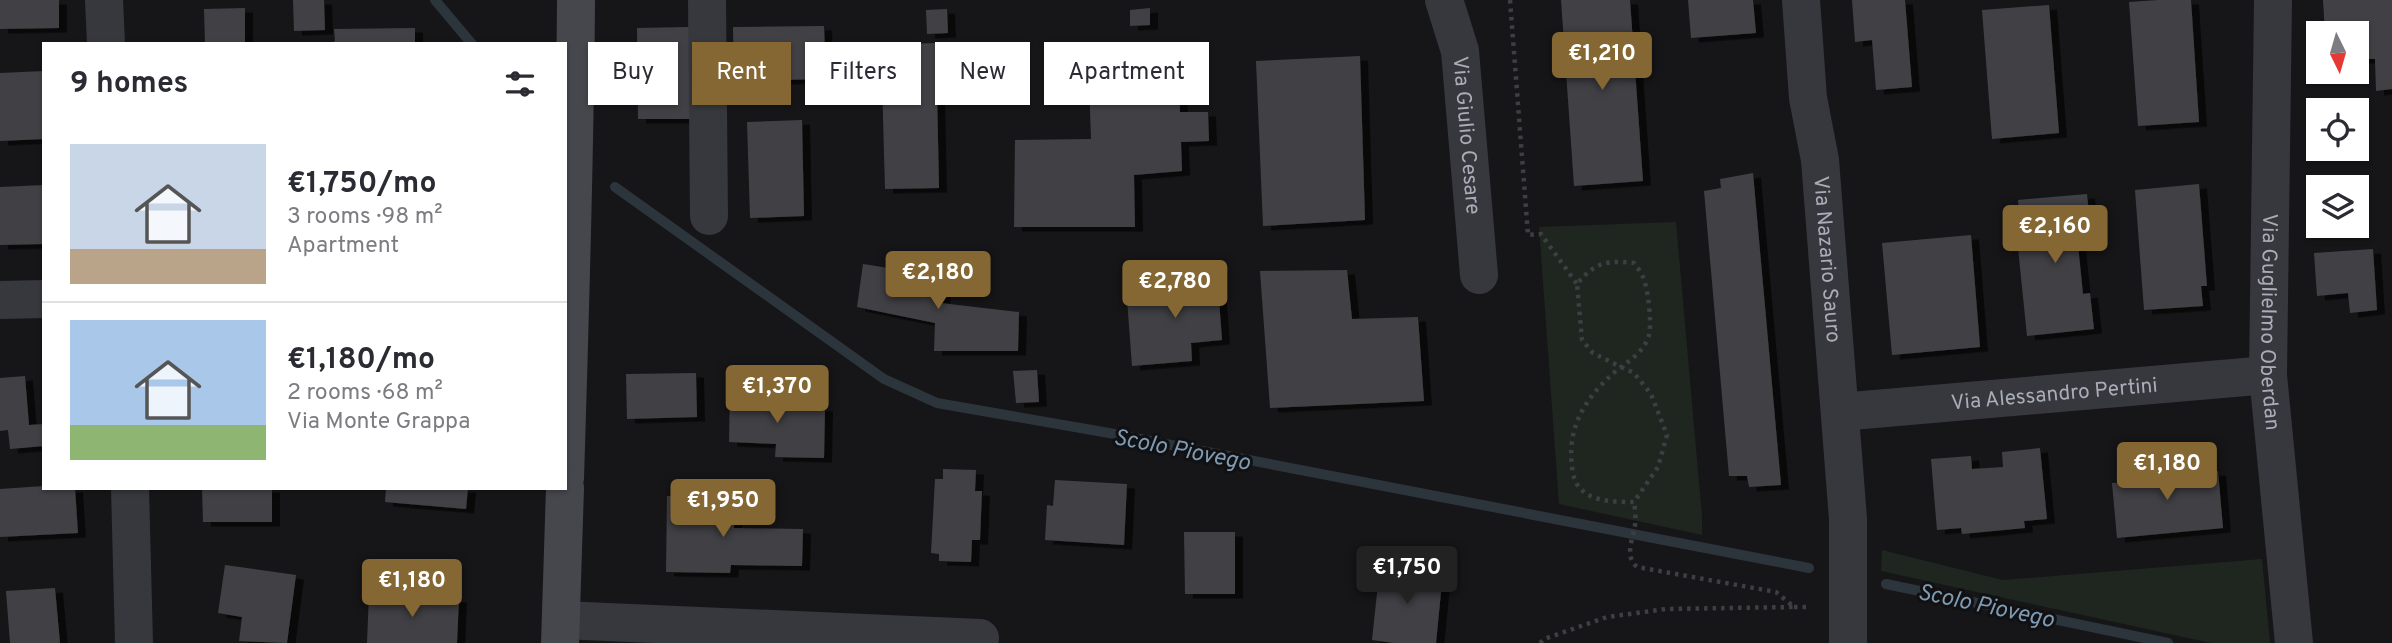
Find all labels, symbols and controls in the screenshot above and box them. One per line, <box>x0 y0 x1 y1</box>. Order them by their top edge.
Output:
north arrow <box>2306 21 2370 84</box>
map controls <box>2306 21 2369 238</box>
pin: €1,210 <box>1545 32 1659 92</box>
text: €1,210 <box>1568 40 1636 69</box>
chip: Buy <box>588 42 678 105</box>
chip: Rent <box>692 42 791 105</box>
chip: Filters <box>805 42 921 105</box>
chip: New <box>935 42 1030 105</box>
chip: Apartment <box>1044 42 1209 105</box>
street label: Via Giulio Cesare <box>1445 55 1486 216</box>
icon: filters <box>501 65 539 103</box>
text: 9 homes <box>70 66 188 103</box>
button: locate <box>2306 98 2369 161</box>
text: €1,750/mo <box>287 166 437 203</box>
icon: home <box>126 172 210 256</box>
street label: Via Nazario Sauro <box>1806 175 1846 344</box>
button: layers <box>2306 175 2369 238</box>
text: 3 rooms · 98 m² <box>287 203 443 232</box>
pin: €2,160 <box>1998 205 2112 265</box>
text: €2,160 <box>2019 213 2091 242</box>
street label: Via Guglielmo Oberdan <box>2253 213 2285 432</box>
text: Apartment <box>287 232 399 261</box>
pin: €2,180 <box>881 252 995 311</box>
text: €2,180 <box>902 259 974 288</box>
pin: €2,780 <box>1118 260 1232 320</box>
text: €2,780 <box>1138 268 1212 297</box>
text: €1,180/mo <box>287 342 435 379</box>
icon: home <box>126 348 210 432</box>
pin: €1,370 <box>720 366 834 425</box>
text: €1,370 <box>742 373 812 402</box>
street label: Via Alessandro Pertini <box>1950 373 2159 417</box>
text: 2 rooms · 68 m² <box>287 379 443 408</box>
text: Via Monte Grappa <box>287 408 470 437</box>
water label: Scolo Piovego <box>1111 424 1253 479</box>
pin: €1,180 <box>2110 442 2224 502</box>
text: €1,180 <box>2133 450 2201 479</box>
pin: €1,950 <box>666 480 780 539</box>
text: €1,950 <box>686 487 760 516</box>
pin: €1,750 <box>1350 546 1464 606</box>
text: €1,750 <box>1372 554 1442 583</box>
pin: €1,180 <box>355 560 469 619</box>
text: €1,180 <box>378 567 446 596</box>
water label: Scolo Piovego <box>1915 579 2057 636</box>

